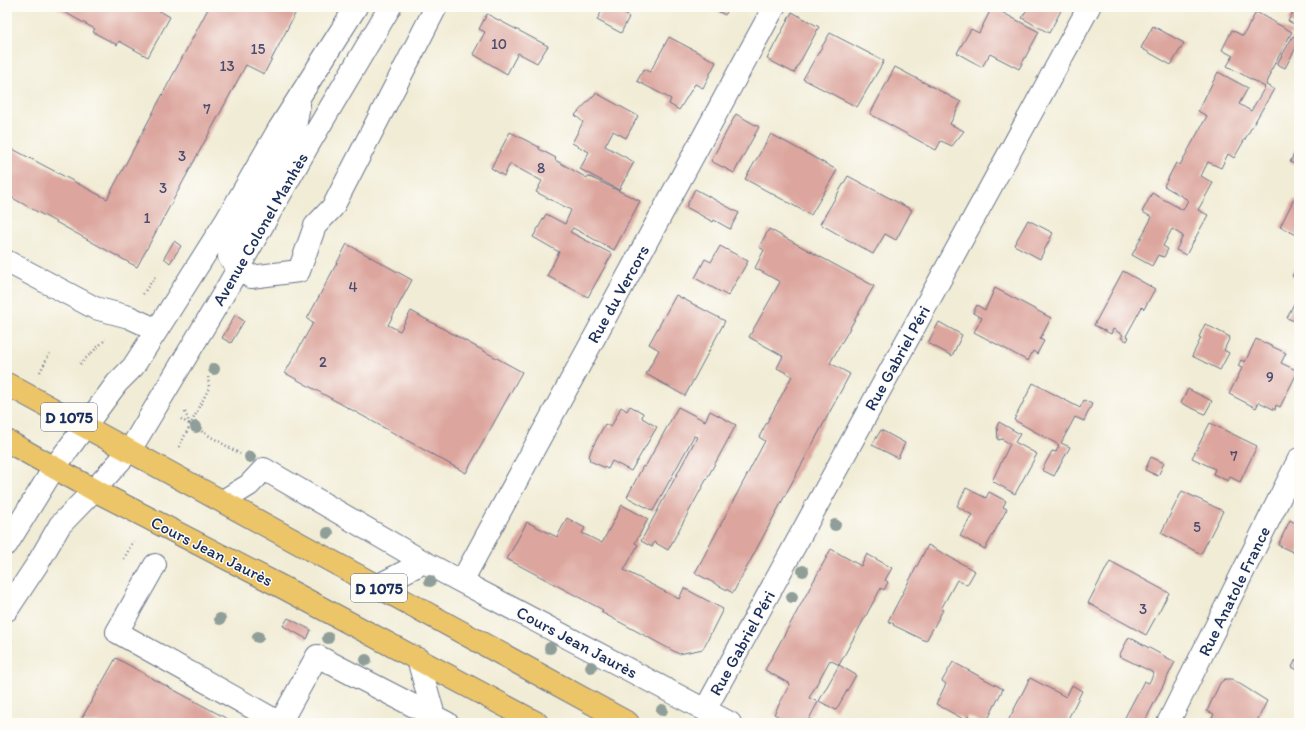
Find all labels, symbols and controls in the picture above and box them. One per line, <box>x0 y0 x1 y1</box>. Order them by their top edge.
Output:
house number: 10 <box>491 35 507 53</box>
house number: 15 <box>251 40 266 58</box>
house number: 13 <box>219 57 235 75</box>
house number: 7 <box>203 100 211 118</box>
house number: 3 <box>178 147 186 165</box>
street label: Avenue Colonel Manhès <box>208 149 312 309</box>
house number: 8 <box>537 159 545 177</box>
house number: 3 <box>159 179 167 197</box>
house number: 1 <box>144 209 151 227</box>
street label: Rue du Vercors <box>583 241 653 347</box>
house number: 4 <box>348 278 358 296</box>
street label: Rue Gabriel Péri <box>860 302 934 414</box>
house number: 2 <box>319 353 327 371</box>
house number: 9 <box>1266 368 1274 386</box>
road number: D 1075 <box>41 403 97 431</box>
house number: 7 <box>1230 447 1238 465</box>
street label: Cours Jean Jaurès <box>148 512 276 590</box>
house number: 5 <box>1193 518 1201 536</box>
street label: Rue Anatole France <box>1194 523 1274 659</box>
road number: D 1075 <box>351 574 407 602</box>
street label: Rue Gabriel Péri <box>705 587 779 699</box>
house number: 3 <box>1139 600 1147 618</box>
street label: Cours Jean Jaurès <box>513 602 641 682</box>

